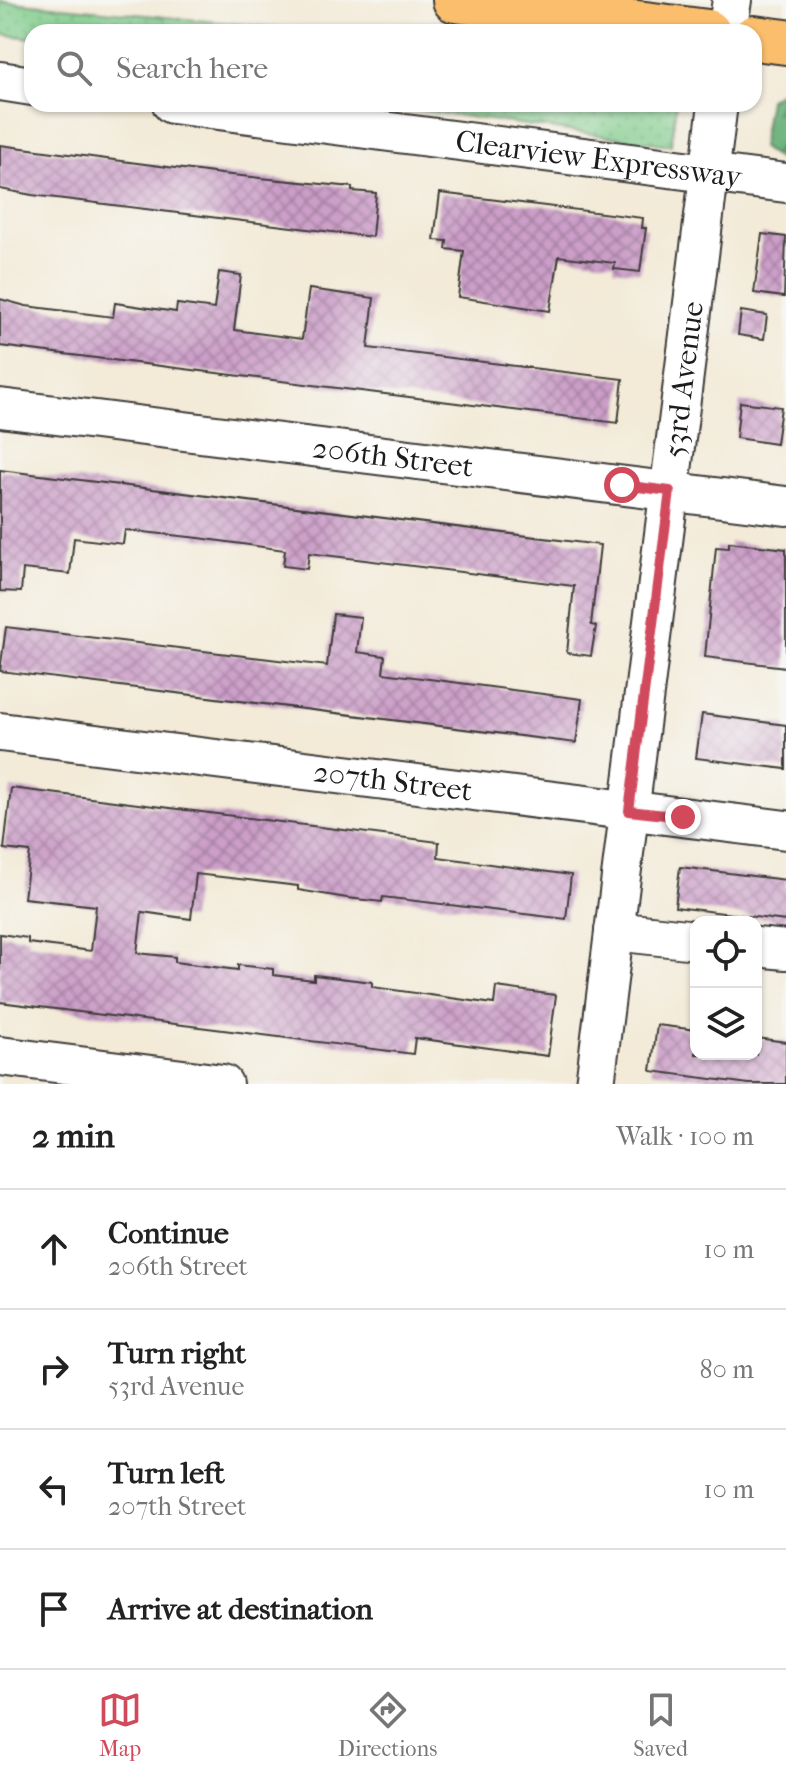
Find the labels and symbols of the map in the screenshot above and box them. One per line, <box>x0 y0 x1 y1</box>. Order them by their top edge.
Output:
street label: Clearview Expressway <box>453 123 745 195</box>
street label: 53rd Avenue <box>656 299 711 460</box>
street label: 206th Street <box>311 430 476 484</box>
route start <box>604 467 640 503</box>
street label: 207th Street <box>312 754 475 808</box>
route end <box>665 799 701 835</box>

